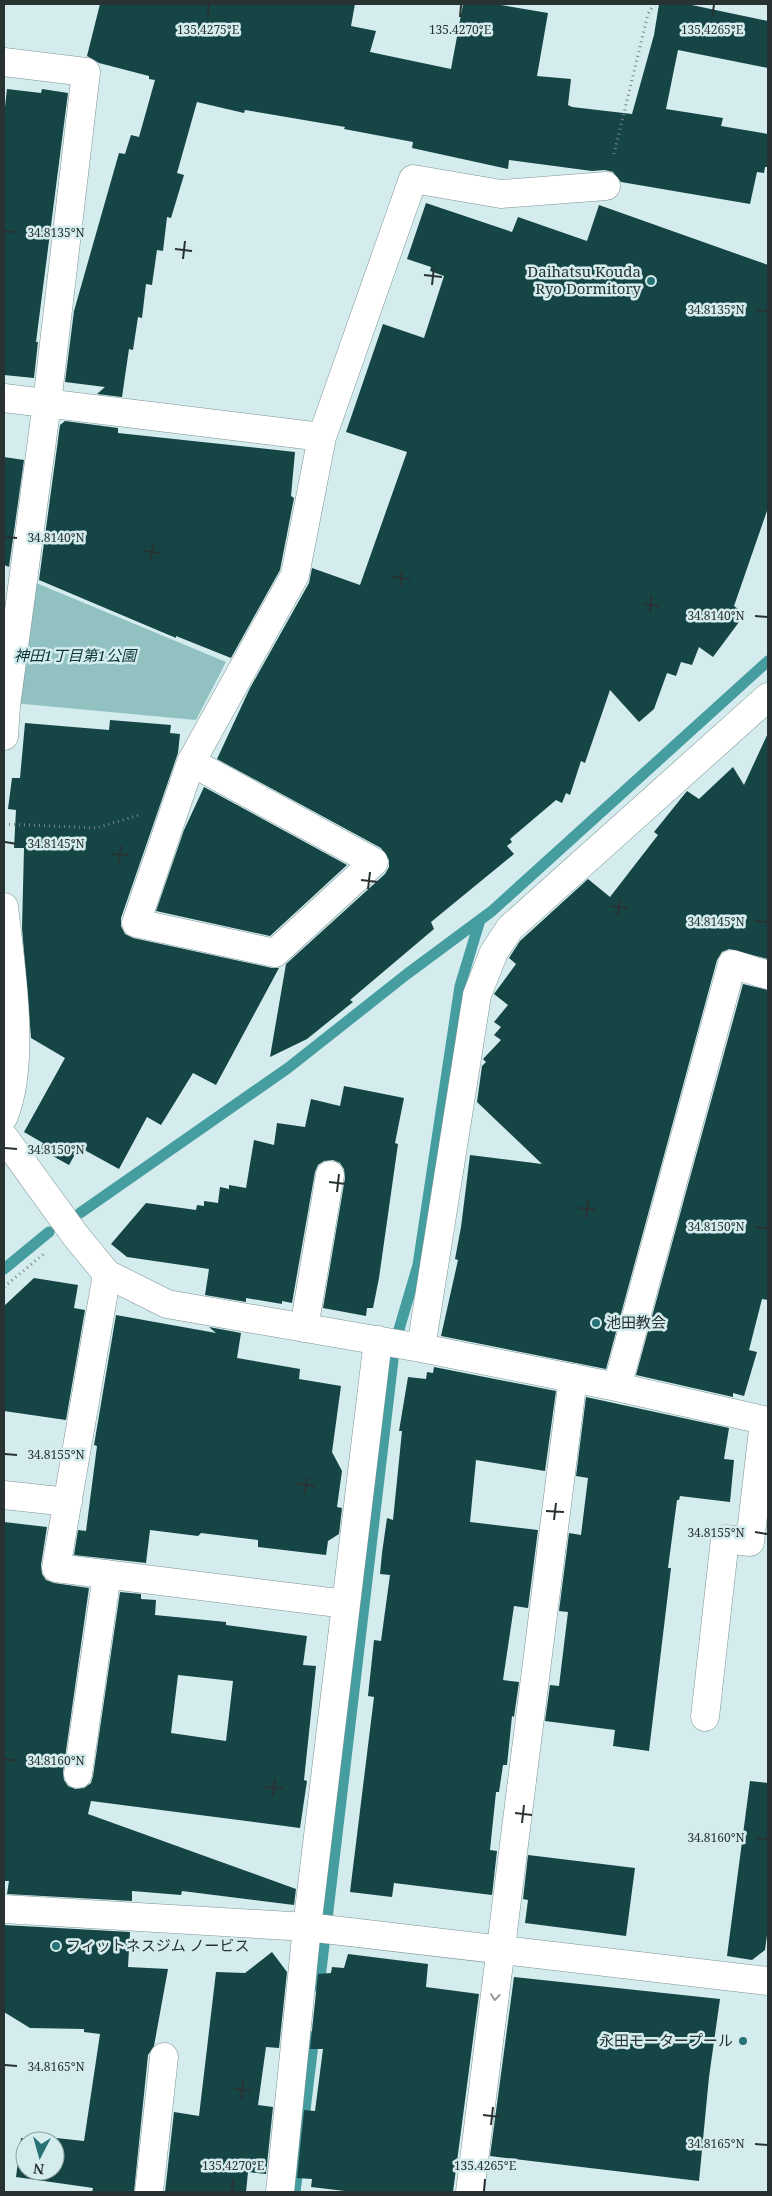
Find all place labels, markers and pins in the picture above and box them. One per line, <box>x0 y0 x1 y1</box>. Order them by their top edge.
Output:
place label: Daihatsu Kouda Ryo Dormitory <box>527 261 642 298</box>
marker: Daihatsu Kouda Ryo Dormitory <box>645 275 657 287</box>
place label: 池田教会 <box>606 1312 666 1332</box>
marker: 池田教会 <box>590 1317 602 1329</box>
place label: フィットネスジム ノービス <box>66 1935 250 1955</box>
marker: フィットネスジム ノービス <box>50 1940 62 1952</box>
place label: 永田モータープール <box>599 2030 733 2050</box>
marker: 永田モータープール <box>737 2035 749 2047</box>

